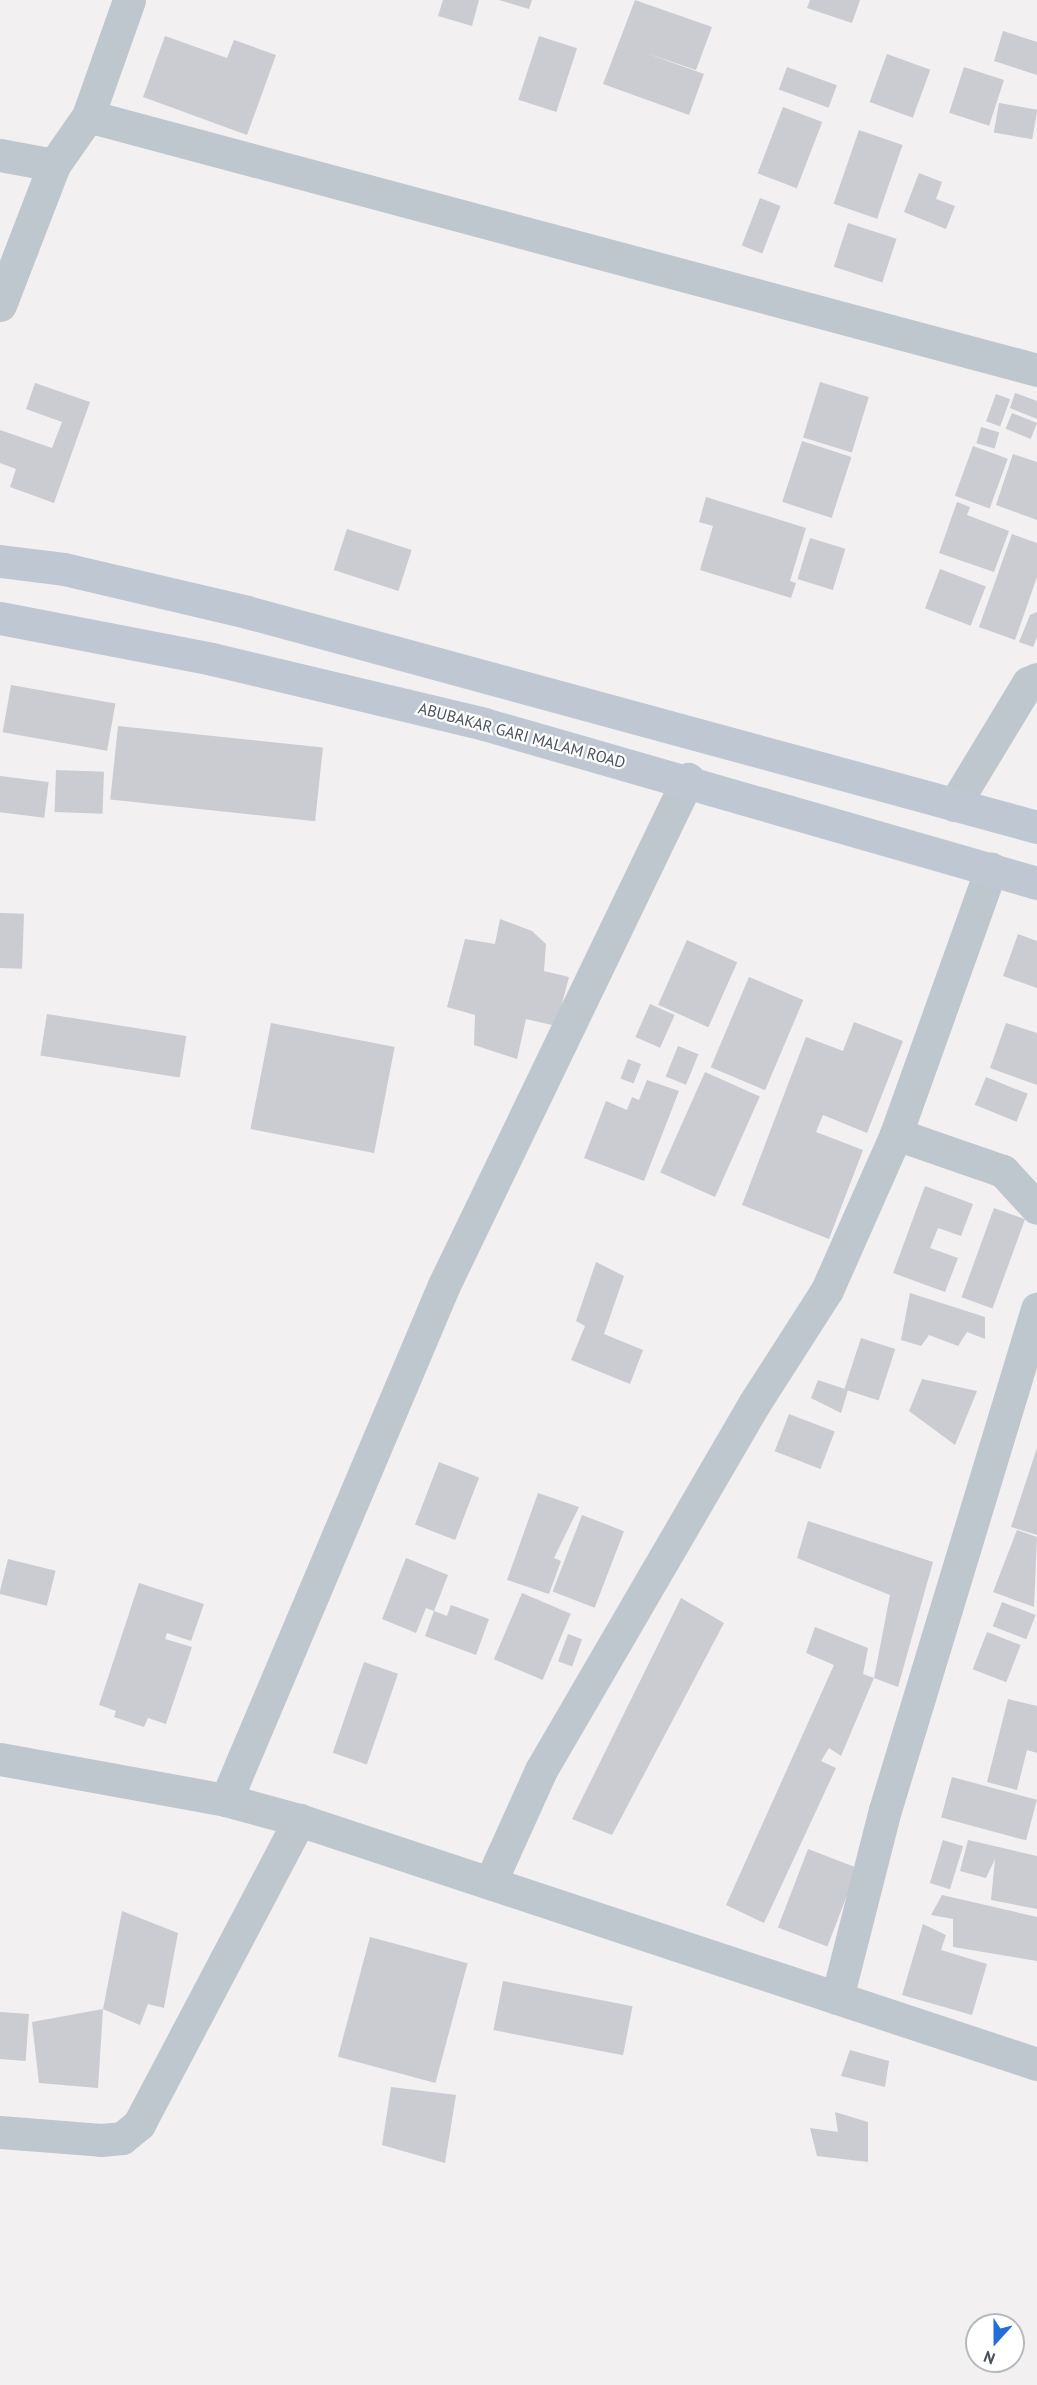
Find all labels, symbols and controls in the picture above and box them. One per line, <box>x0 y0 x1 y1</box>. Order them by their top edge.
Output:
street label: ABUBAKAR GARI MALAM ROAD <box>416 698 628 772</box>
north arrow <box>965 2313 1025 2373</box>
text: N <box>981 2347 998 2369</box>

